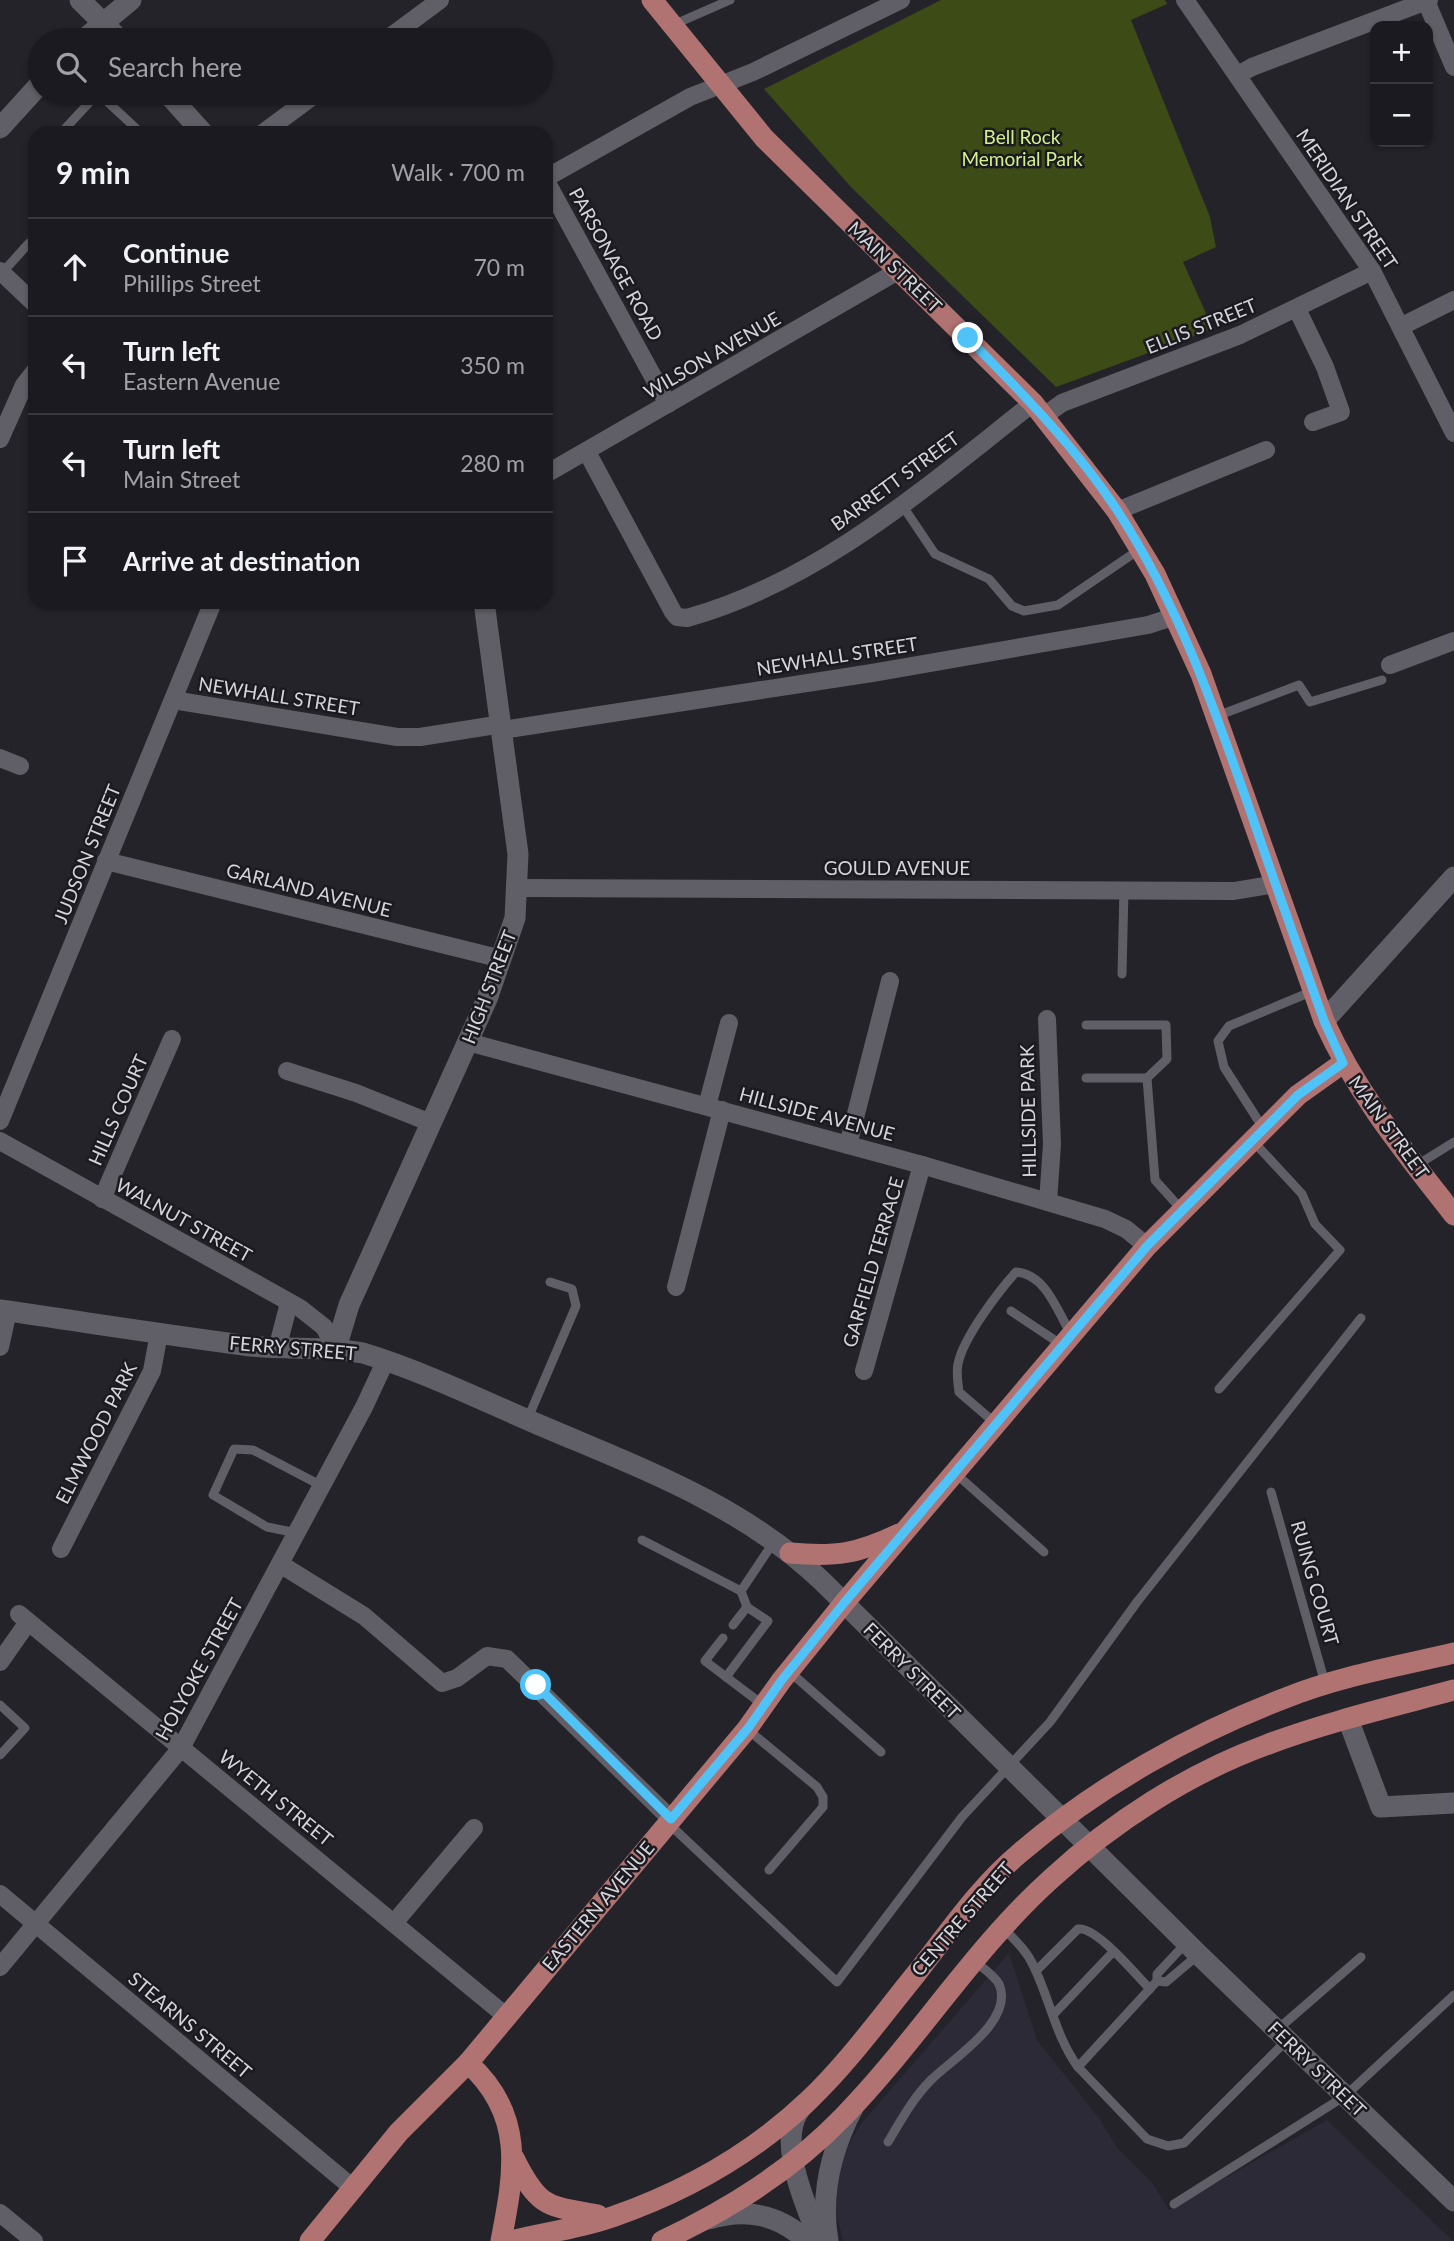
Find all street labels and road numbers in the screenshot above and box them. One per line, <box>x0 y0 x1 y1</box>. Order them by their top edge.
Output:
street label: MERIDIAN STREET <box>1292 124 1403 273</box>
street label: PARSONAGE ROAD <box>565 183 668 344</box>
street label: MAIN STREET <box>844 216 947 317</box>
street label: ELLIS STREET <box>1142 293 1260 358</box>
street label: WILSON AVENUE <box>639 306 784 403</box>
street label: BARRETT STREET <box>826 426 963 535</box>
street label: NEWHALL STREET <box>755 631 919 680</box>
street label: NEWHALL STREET <box>197 671 361 720</box>
street label: JUDSON STREET <box>48 781 125 927</box>
street label: GOULD AVENUE <box>824 856 970 879</box>
street label: GARLAND AVENUE <box>224 858 394 921</box>
street label: HIGH STREET <box>456 927 521 1047</box>
street label: HILLSIDE PARK <box>1015 1044 1040 1178</box>
street label: HILLS COURT <box>83 1051 152 1169</box>
street label: MAIN STREET <box>1344 1071 1435 1183</box>
street label: HILLSIDE AVENUE <box>737 1082 897 1145</box>
street label: WALNUT STREET <box>112 1173 256 1266</box>
street label: GARFIELD TERRACE <box>837 1174 908 1350</box>
street label: FERRY STREET <box>228 1330 358 1365</box>
street label: ELMWOOD PARK <box>50 1358 141 1507</box>
street label: RUING COURT <box>1287 1518 1344 1648</box>
street label: HOLYOKE STREET <box>150 1594 247 1744</box>
street label: FERRY STREET <box>859 1617 966 1724</box>
street label: WYETH STREET <box>215 1745 338 1851</box>
street label: EASTERN AVENUE <box>537 1836 659 1975</box>
street label: CENTRE STREET <box>906 1857 1017 1980</box>
street label: STEARNS STREET <box>124 1966 257 2083</box>
street label: FERRY STREET <box>1263 2016 1371 2121</box>

